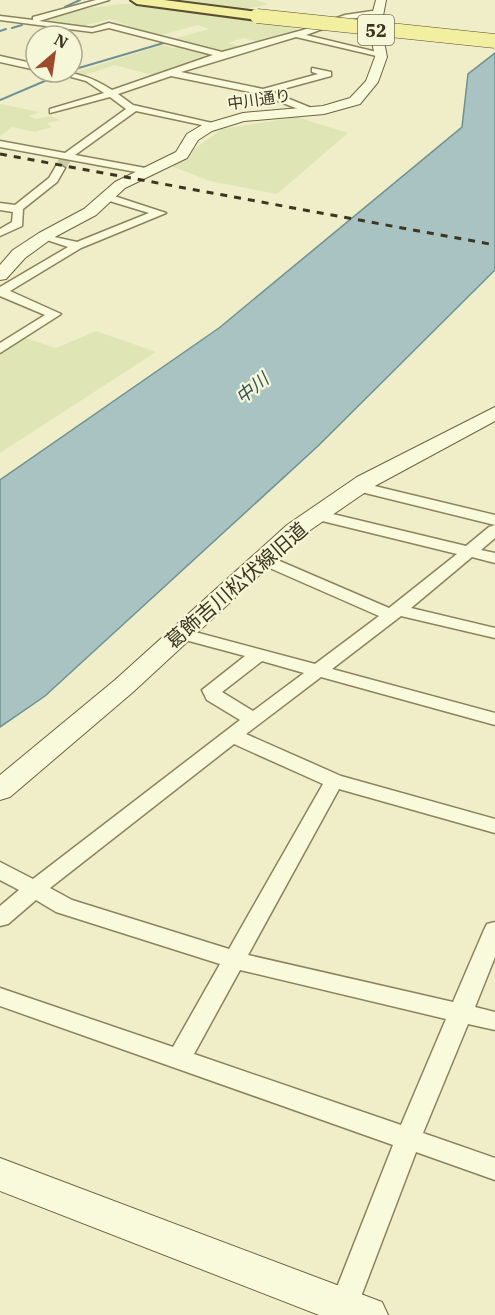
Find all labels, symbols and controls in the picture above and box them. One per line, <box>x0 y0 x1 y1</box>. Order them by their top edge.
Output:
road number: 52 <box>358 15 394 45</box>
north arrow <box>24 24 84 84</box>
text: N <box>51 29 72 53</box>
street label: 中川通り <box>226 85 292 113</box>
water label: 中川 <box>231 366 275 408</box>
street label: 葛飾吉川松伏線旧道 <box>159 516 313 654</box>

